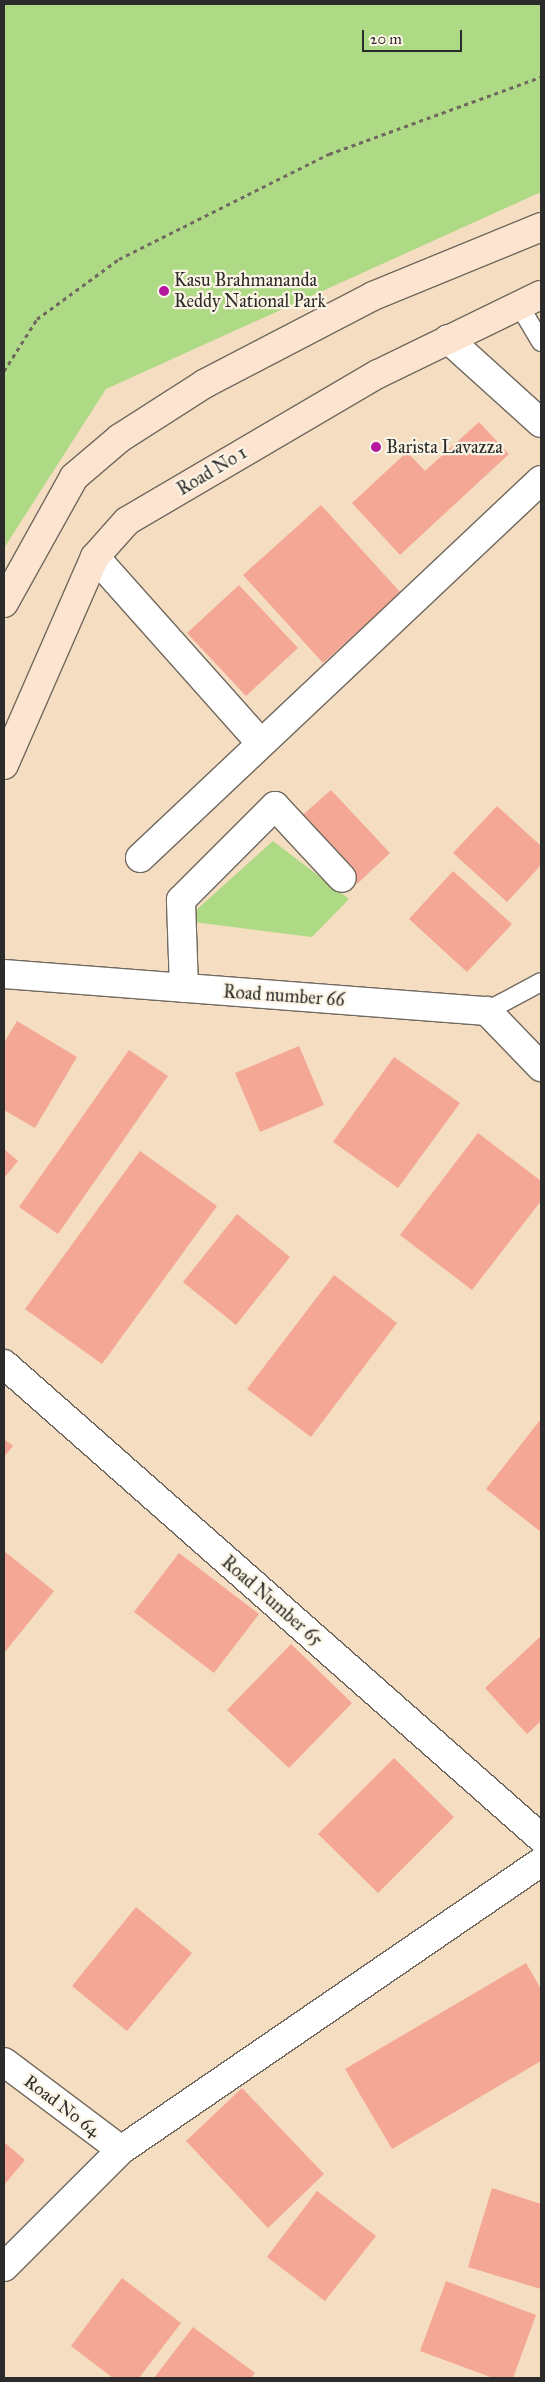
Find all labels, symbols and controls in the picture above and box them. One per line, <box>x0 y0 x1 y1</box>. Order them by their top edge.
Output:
scale bar <box>365 20 465 52</box>
text: 20 m <box>370 30 402 48</box>
place label: Kasu Brahmananda Reddy National Park <box>174 270 326 312</box>
marker: Kasu Brahmananda Reddy National Park <box>158 285 170 297</box>
place label: Barista Lavazza <box>386 436 503 458</box>
marker: Barista Lavazza <box>370 441 382 453</box>
street label: Road No 1 <box>173 442 251 500</box>
street label: Road number 66 <box>222 981 346 1011</box>
street label: Road Number 65 <box>217 1551 327 1651</box>
street label: Road No 64 <box>20 2070 104 2142</box>

